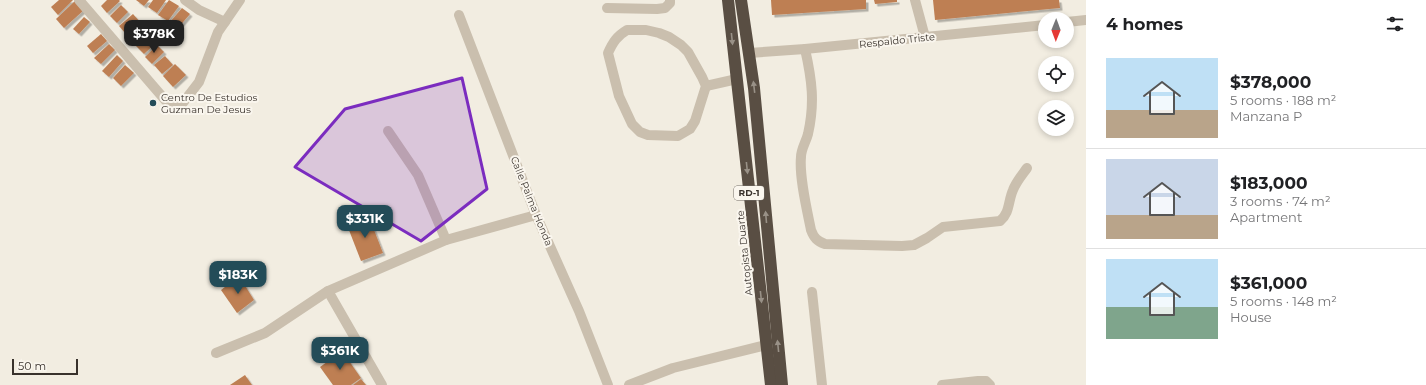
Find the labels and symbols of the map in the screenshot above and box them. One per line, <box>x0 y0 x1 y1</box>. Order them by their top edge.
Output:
north arrow <box>1038 12 1074 48</box>
pin: $378K <box>126 20 182 54</box>
street label: Respaldo Triste <box>858 30 936 51</box>
one-way arrow <box>729 33 735 45</box>
one-way arrow <box>751 81 757 93</box>
place label: Centro De Estudios Guzman De Jesus <box>161 91 257 116</box>
marker: Centro De Estudios Guzman De Jesus <box>148 98 158 108</box>
street label: Calle Palma Honda <box>508 154 555 248</box>
one-way arrow <box>743 162 750 174</box>
road number: RD-1 <box>734 186 764 200</box>
pin: $331K <box>337 205 393 239</box>
street label: Autopista Duarte <box>734 210 755 296</box>
one-way arrow <box>763 211 769 223</box>
pin: $183K <box>210 261 266 295</box>
one-way arrow <box>758 291 764 303</box>
pin: $361K <box>312 337 368 371</box>
one-way arrow <box>775 340 781 352</box>
scale bar <box>12 357 78 376</box>

